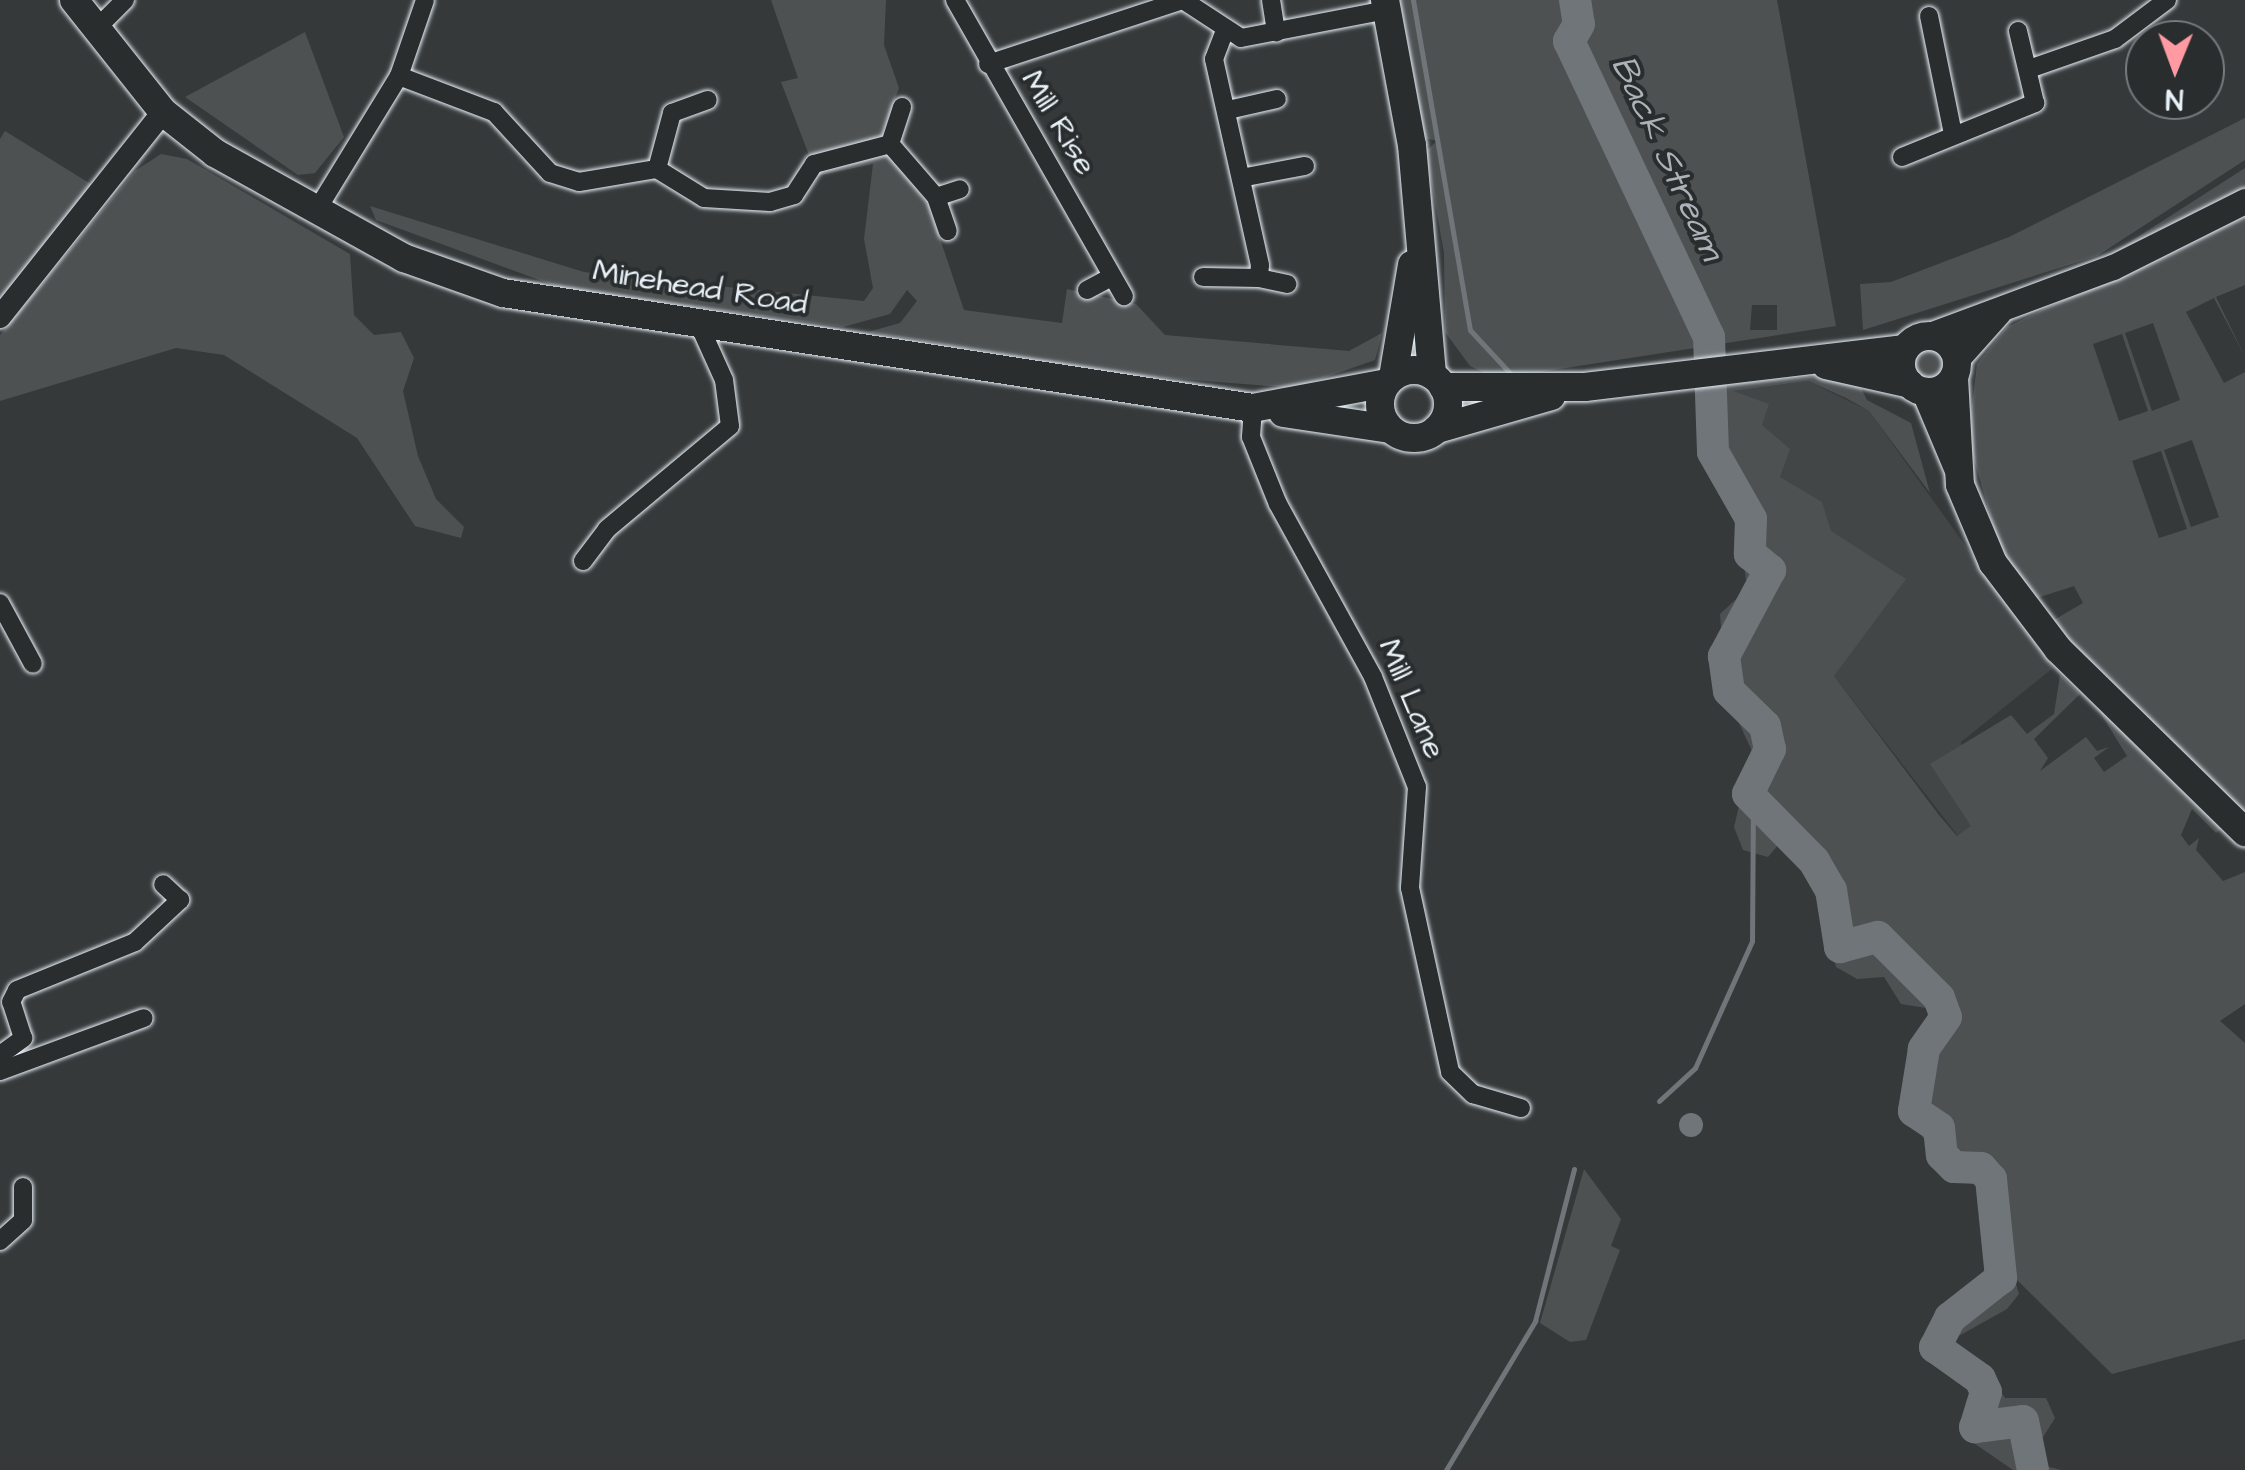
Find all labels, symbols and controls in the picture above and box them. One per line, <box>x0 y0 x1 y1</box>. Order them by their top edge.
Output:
north arrow <box>2125 20 2225 120</box>
water label: Back Stream <box>1601 49 1733 267</box>
street label: Mill Rise <box>1012 64 1104 182</box>
text: N <box>2165 79 2184 118</box>
street label: Minehead Road <box>590 252 810 324</box>
street label: Mill Lane <box>1369 634 1453 764</box>

